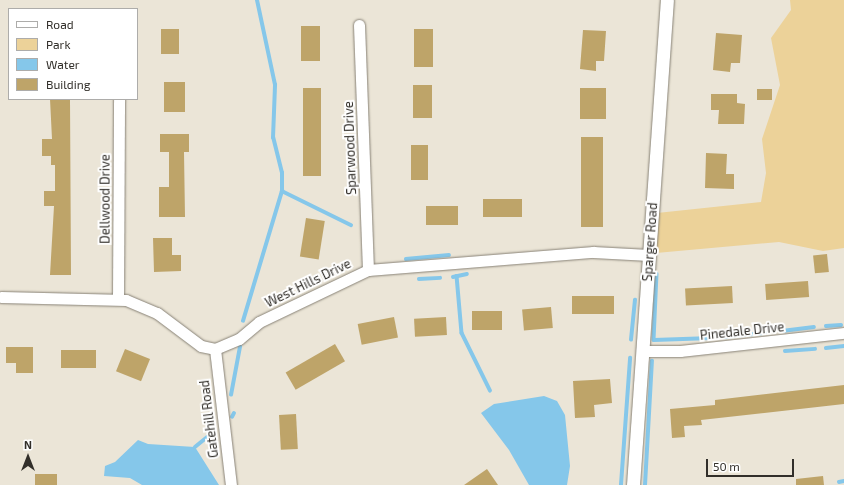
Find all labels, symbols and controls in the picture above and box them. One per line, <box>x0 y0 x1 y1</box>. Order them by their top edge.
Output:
legend <box>8 8 138 100</box>
text: Road <box>46 17 74 31</box>
text: Park <box>46 37 71 51</box>
text: Water <box>46 57 80 71</box>
text: Building <box>46 77 90 91</box>
street label: Sparwood Drive <box>341 101 359 195</box>
street label: Dellwood Drive <box>97 154 113 244</box>
street label: Sparger Road <box>639 202 661 282</box>
street label: West Hills Drive <box>263 255 353 311</box>
street label: Pinedale Drive <box>699 319 785 343</box>
street label: Gatehill Road <box>196 379 222 459</box>
north arrow <box>8 437 48 477</box>
text: N <box>24 438 32 451</box>
scale bar <box>708 451 796 477</box>
text: 50 m <box>713 459 740 473</box>

